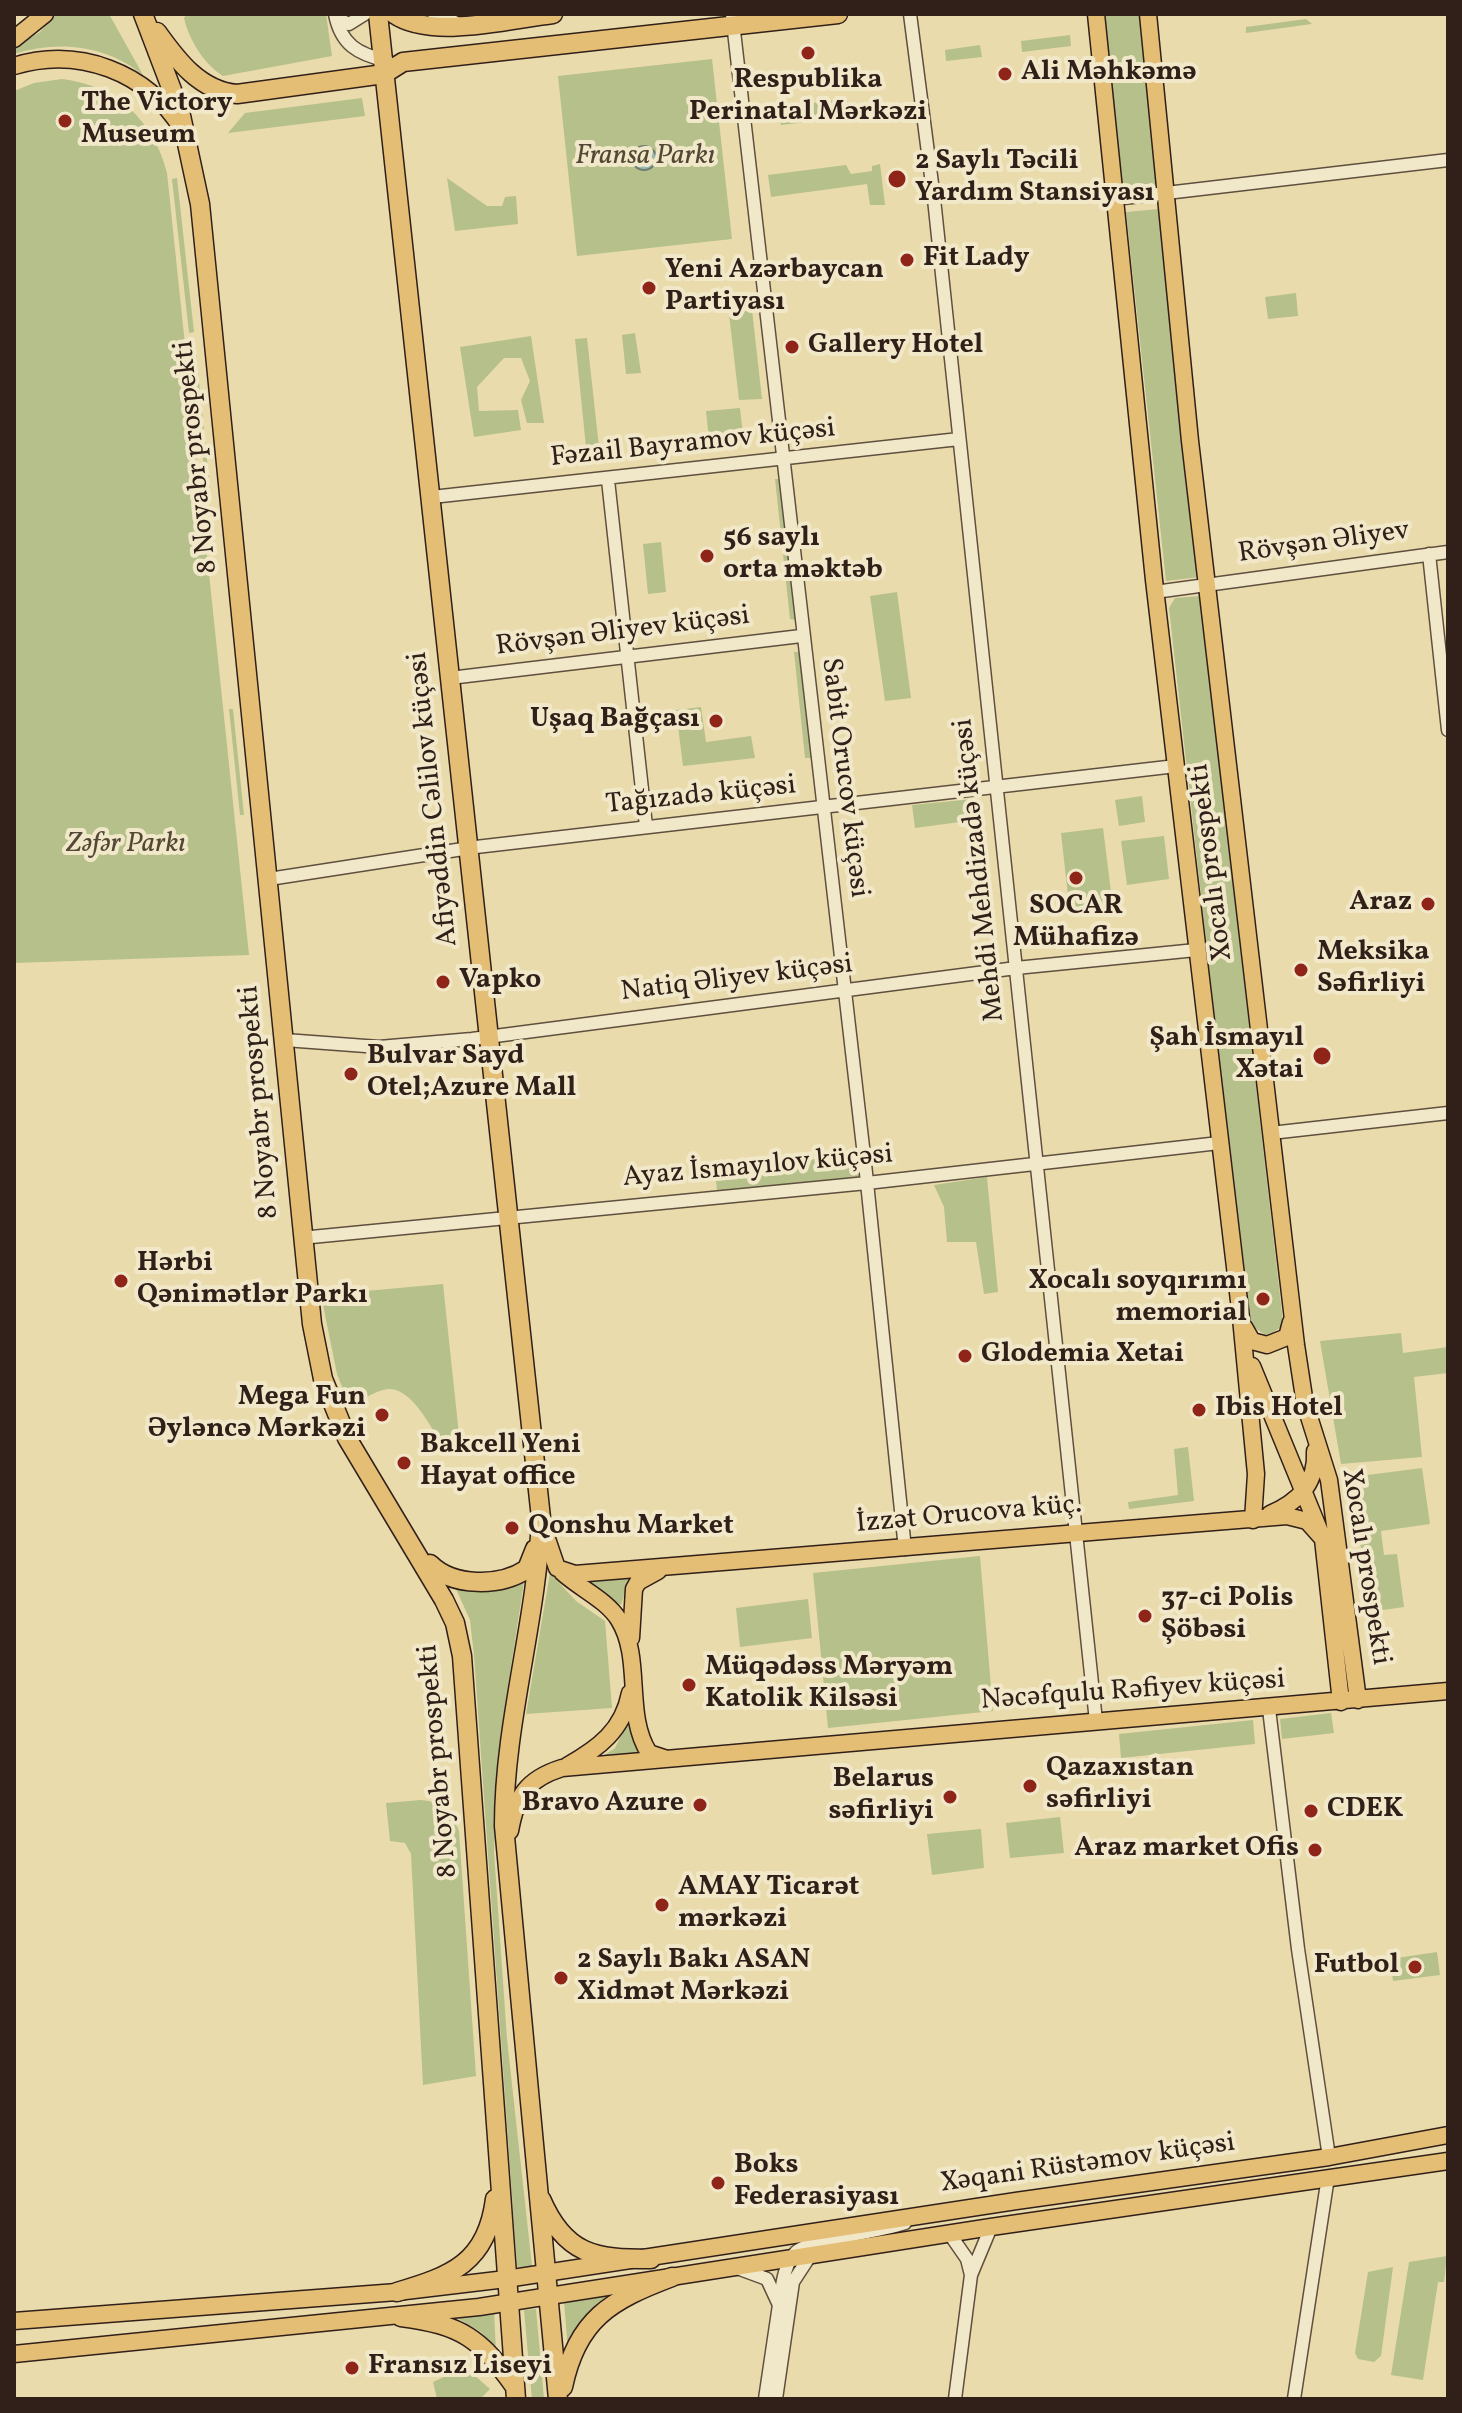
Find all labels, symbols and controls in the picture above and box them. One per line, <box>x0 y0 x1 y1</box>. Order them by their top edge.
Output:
marker: Respublika Perinatal Mərkəzi <box>799 44 817 62</box>
place label: Ali Məhkəmə <box>1021 57 1197 91</box>
place label: Respublika Perinatal Mərkəzi <box>689 65 927 131</box>
marker: Ali Məhkəmə <box>996 65 1014 83</box>
place label: The Victory Museum <box>81 88 233 154</box>
marker: The Victory Museum <box>56 112 74 130</box>
park label: Fransa Parkı <box>575 141 715 175</box>
place label: 2 Saylı Təcili Yardım Stansiyası <box>915 146 1155 212</box>
marker: 2 Saylı Təcili Yardım Stansiyası <box>886 168 908 190</box>
place label: Fit Lady <box>923 243 1029 277</box>
marker: Fit Lady <box>898 251 916 269</box>
place label: Yeni Azərbaycan Partiyası <box>665 255 884 321</box>
marker: Yeni Azərbaycan Partiyası <box>640 279 658 297</box>
place label: Gallery Hotel <box>808 330 983 364</box>
marker: Gallery Hotel <box>783 338 801 356</box>
street label: 8 Noyabr prospekti <box>169 339 227 575</box>
street label: Fəzail Bayramov küçəsi <box>549 413 837 477</box>
street label: Rövşən Əliyev <box>1236 515 1412 573</box>
place label: 56 saylı orta məktəb <box>723 523 883 589</box>
marker: 56 saylı orta məktəb <box>698 547 716 565</box>
street label: Rövşən Əliyev küçəsi <box>494 601 752 665</box>
street label: Afiyəddin Cəlilov küçəsi <box>403 650 467 948</box>
street label: Sabit Orucov küçəsi <box>812 656 874 900</box>
place label: Uşaq Bağçası <box>530 704 700 738</box>
marker: Uşaq Bağçası <box>707 712 725 730</box>
street label: Mehdi Mehdizadə küçəsi <box>948 717 1014 1023</box>
street label: Xocalı prospekti <box>1184 761 1242 963</box>
street label: Tağızadə küçəsi <box>604 770 798 824</box>
park label: Zəfər Parkı <box>67 829 185 863</box>
marker: SOCAR Mühafizə <box>1067 869 1085 887</box>
place label: Araz <box>1349 887 1412 921</box>
place label: SOCAR Mühafizə <box>1013 891 1139 957</box>
marker: Araz <box>1419 895 1437 913</box>
place label: Meksika Səfirliyi <box>1317 937 1430 1003</box>
street label: Natiq Əliyev küçəsi <box>619 949 855 1011</box>
marker: Meksika Səfirliyi <box>1292 961 1310 979</box>
place label: Vapko <box>459 965 541 999</box>
marker: Vapko <box>434 973 452 991</box>
street label: 8 Noyabr prospekti <box>234 984 288 1220</box>
place label: Şah İsmayıl Xətai <box>1149 1023 1304 1089</box>
place label: Bulvar Sayd Otel;Azure Mall <box>367 1041 576 1107</box>
marker: Şah İsmayıl Xətai <box>1311 1045 1333 1067</box>
marker: Bulvar Sayd Otel;Azure Mall <box>342 1065 360 1083</box>
street label: Ayaz İsmayılov küçəsi <box>622 1139 894 1197</box>
place label: Hərbi Qənimətlər Parkı <box>137 1248 368 1314</box>
place label: Xocalı soyqırımı memorial <box>1029 1266 1247 1332</box>
marker: Hərbi Qənimətlər Parkı <box>112 1272 130 1290</box>
marker: Xocalı soyqırımı memorial <box>1254 1290 1272 1308</box>
place label: Glodemia Xetai <box>981 1339 1184 1373</box>
marker: Glodemia Xetai <box>956 1347 974 1365</box>
place label: Mega Fun Əyləncə Mərkəzi <box>148 1382 366 1448</box>
place label: Ibis Hotel <box>1215 1393 1343 1427</box>
marker: Ibis Hotel <box>1190 1401 1208 1419</box>
marker: Mega Fun Əyləncə Mərkəzi <box>373 1406 391 1424</box>
place label: Bakcell Yeni Hayat office <box>420 1430 581 1496</box>
marker: Bakcell Yeni Hayat office <box>395 1454 413 1472</box>
street label: Xocalı prospekti <box>1332 1466 1396 1668</box>
street label: İzzət Orucova küç. <box>855 1489 1083 1543</box>
place label: Qonshu Market <box>528 1511 734 1545</box>
marker: Qonshu Market <box>503 1519 521 1537</box>
place label: 37-ci Polis Şöbəsi <box>1161 1583 1293 1649</box>
marker: 37-ci Polis Şöbəsi <box>1136 1607 1154 1625</box>
street label: 8 Noyabr prospekti <box>413 1643 467 1879</box>
place label: Müqədəss Məryəm Katolik Kilsəsi <box>705 1652 953 1718</box>
street label: Nəcəfqulu Rəfiyev küçəsi <box>980 1665 1286 1719</box>
marker: Müqədəss Məryəm Katolik Kilsəsi <box>680 1676 698 1694</box>
place label: Qazaxıstan səfirliyi <box>1046 1753 1194 1819</box>
place label: Belarus səfirliyi <box>828 1764 934 1830</box>
marker: Qazaxıstan səfirliyi <box>1021 1777 1039 1795</box>
place label: Bravo Azure <box>522 1788 684 1822</box>
marker: Belarus səfirliyi <box>941 1788 959 1806</box>
place label: CDEK <box>1327 1794 1403 1828</box>
marker: Bravo Azure <box>691 1796 709 1814</box>
marker: CDEK <box>1302 1802 1320 1820</box>
place label: Araz market Ofis <box>1074 1833 1299 1867</box>
marker: Araz market Ofis <box>1306 1841 1324 1859</box>
place label: AMAY Ticarət mərkəzi <box>678 1872 859 1938</box>
marker: AMAY Ticarət mərkəzi <box>653 1896 671 1914</box>
place label: 2 Saylı Bakı ASAN Xidmət Mərkəzi <box>577 1945 810 2011</box>
place label: Futbol <box>1314 1950 1399 1984</box>
marker: Futbol <box>1406 1958 1424 1976</box>
marker: 2 Saylı Bakı ASAN Xidmət Mərkəzi <box>552 1969 570 1987</box>
street label: Xəqani Rüstəmov küçəsi <box>938 2128 1238 2202</box>
place label: Boks Federasiyası <box>734 2150 899 2216</box>
marker: Boks Federasiyası <box>709 2174 727 2192</box>
place label: Fransız Liseyi <box>368 2351 552 2385</box>
marker: Fransız Liseyi <box>343 2359 361 2377</box>

